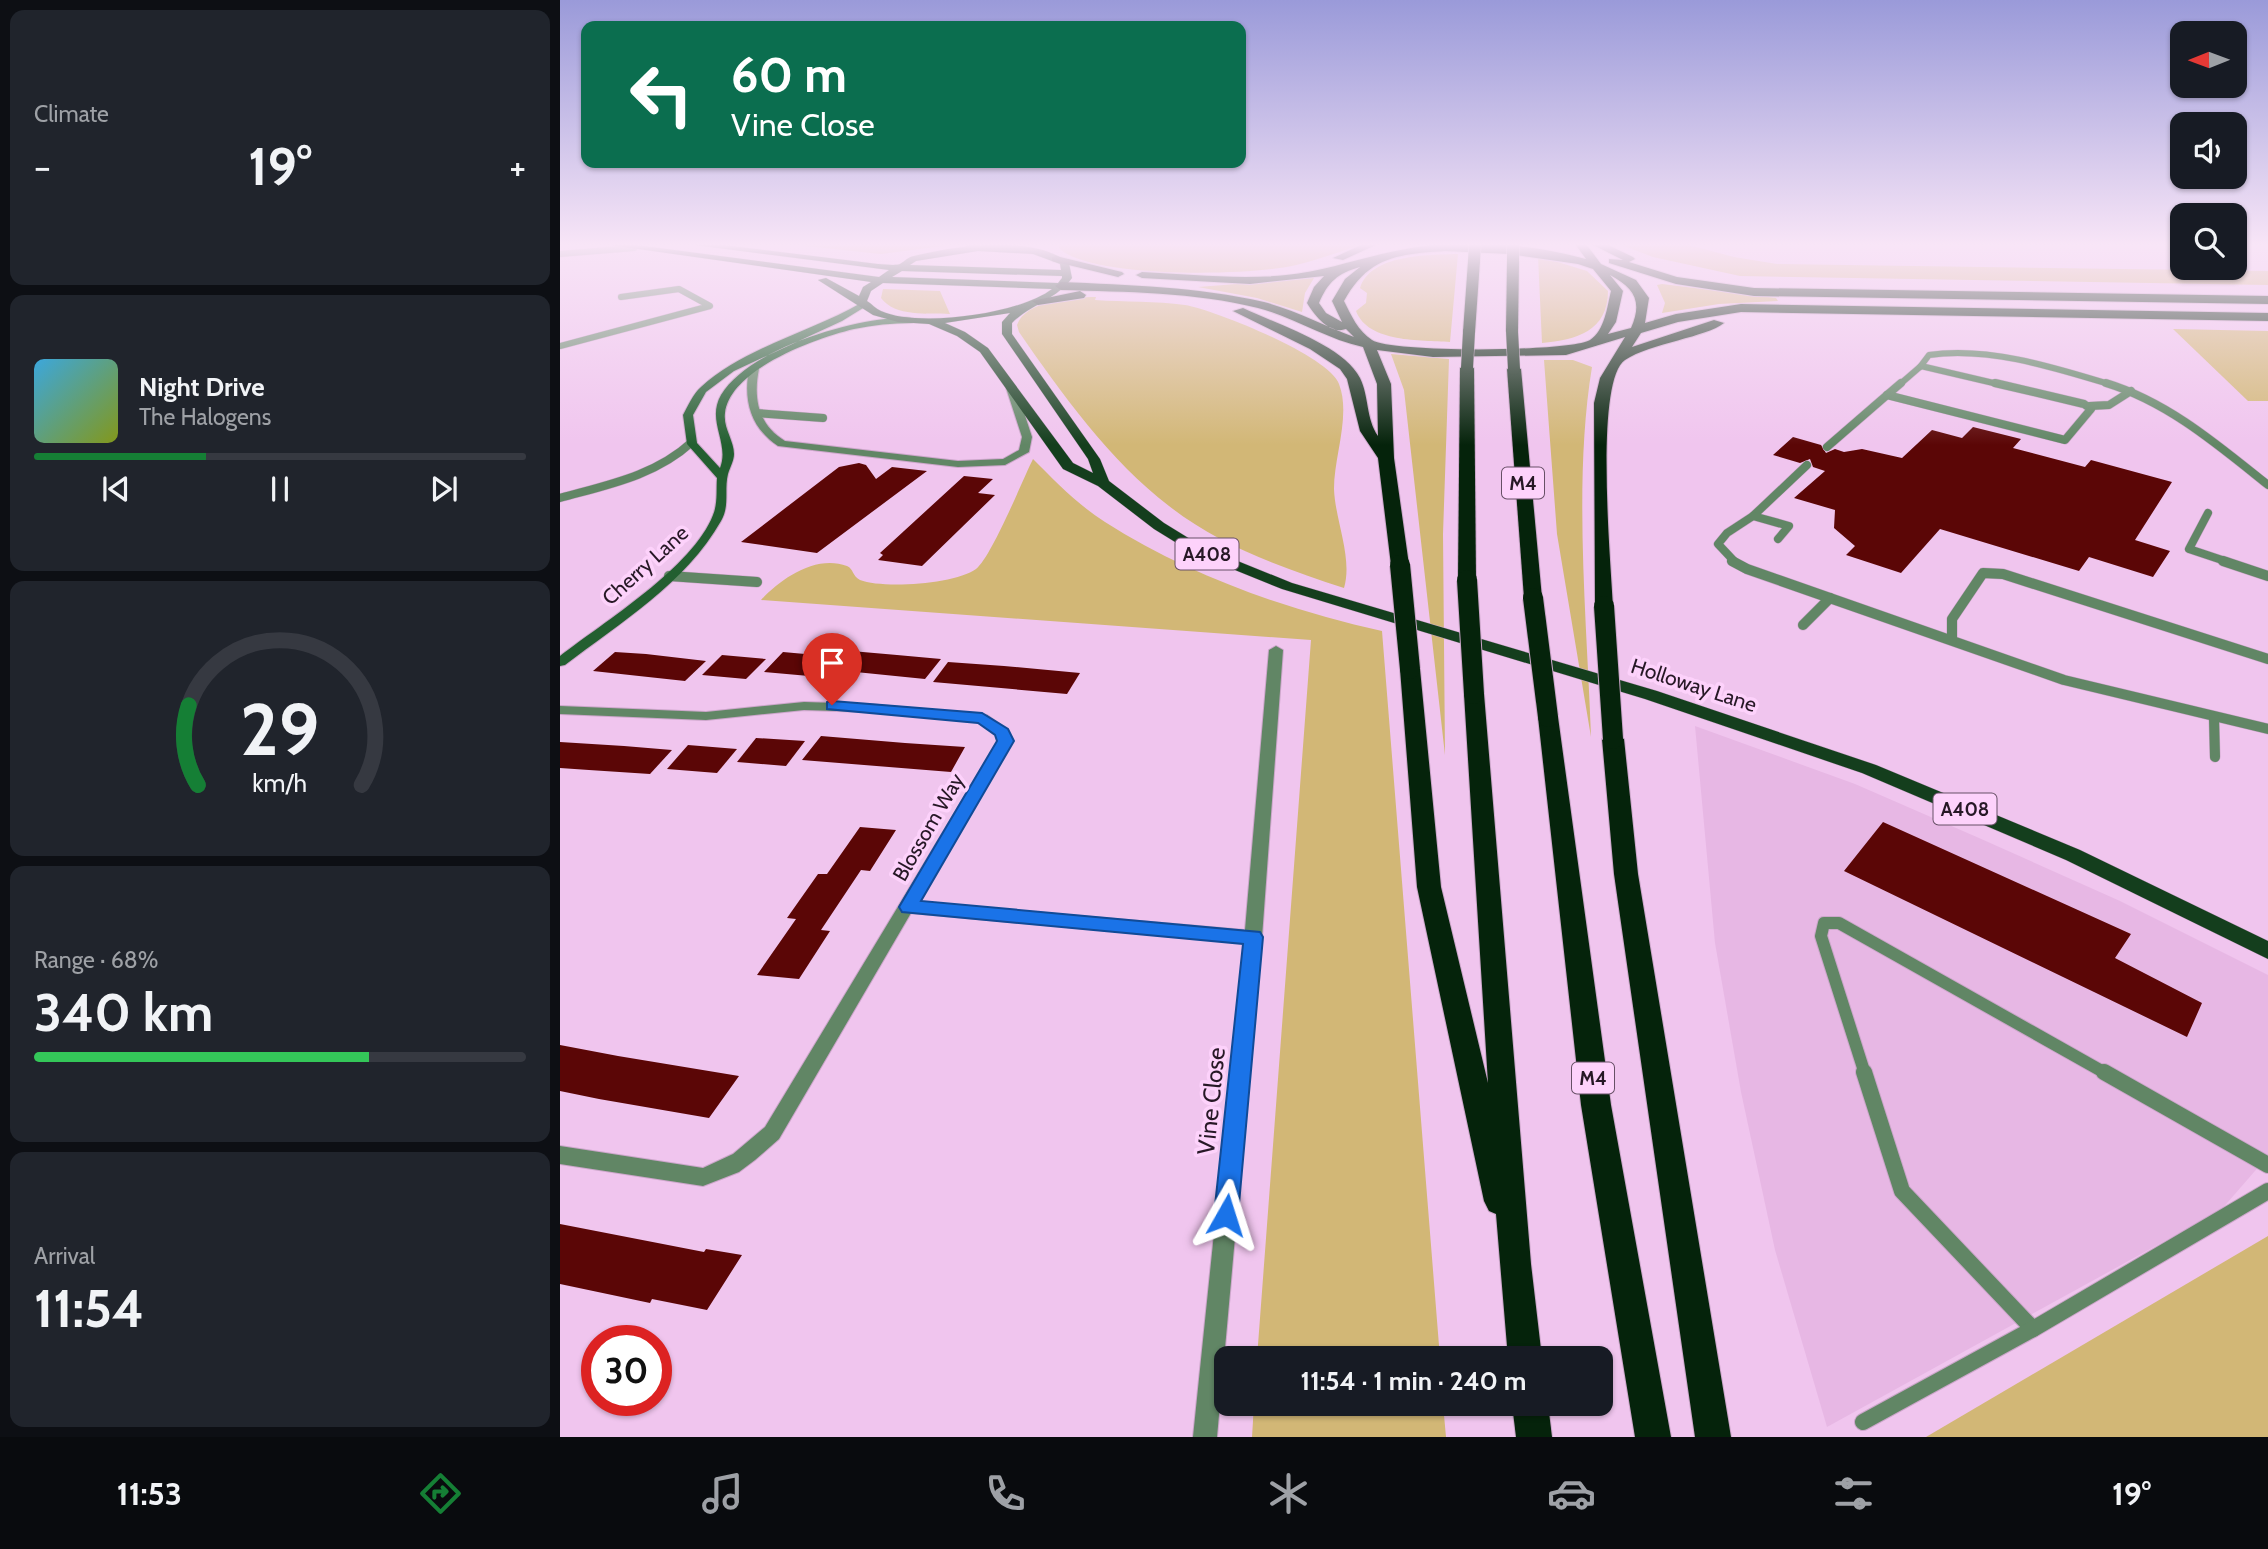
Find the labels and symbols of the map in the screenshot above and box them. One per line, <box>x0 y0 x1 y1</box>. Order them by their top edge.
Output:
north arrow <box>2170 21 2247 98</box>
road number: M4 <box>1502 468 1544 498</box>
street label: Cherry Lane <box>597 520 693 610</box>
road number: A408 <box>1176 538 1238 569</box>
pin <box>802 633 862 705</box>
street label: Holloway Lane <box>1628 653 1760 717</box>
street label: Blossom Way <box>887 768 969 885</box>
road number: A408 <box>1934 794 1996 824</box>
street label: Vine Close <box>1191 1046 1231 1156</box>
road number: M4 <box>1572 1062 1614 1094</box>
position arrow <box>1189 1178 1263 1252</box>
speed limit sign: 30 <box>581 1325 672 1416</box>

